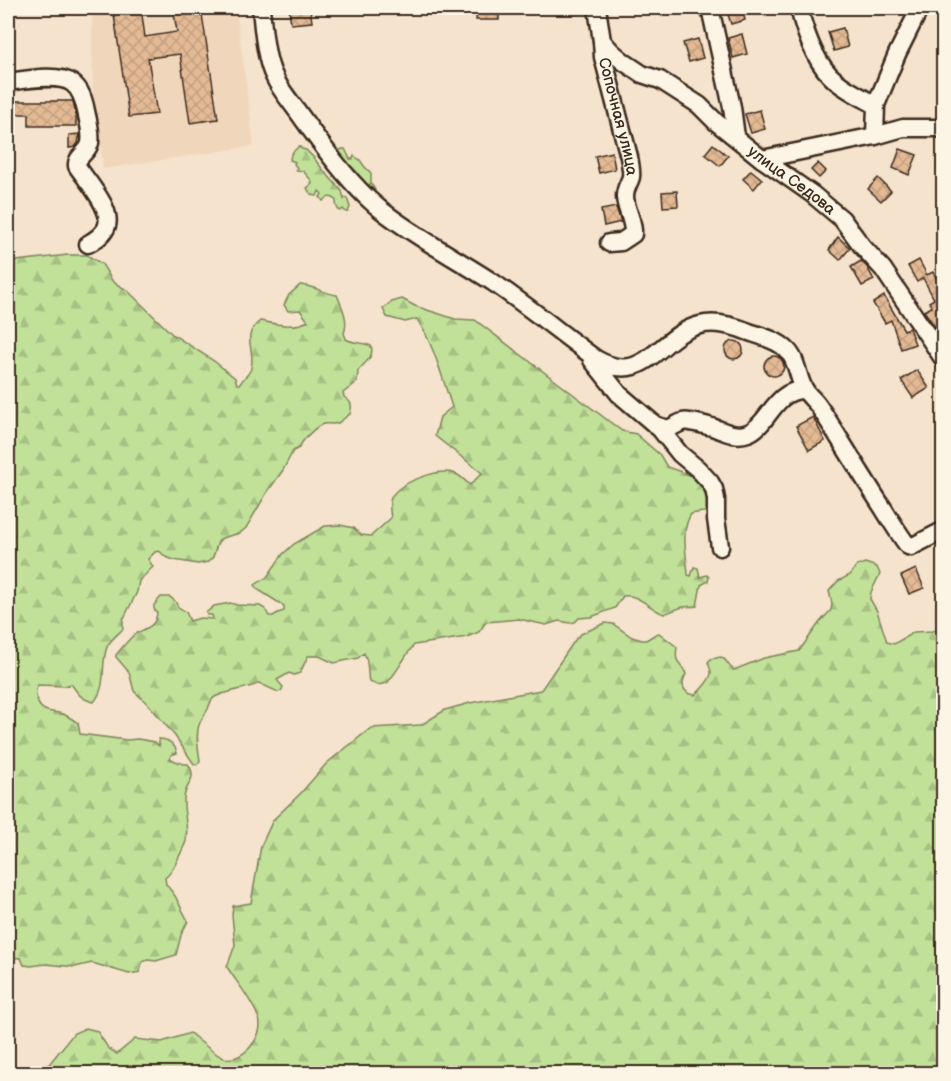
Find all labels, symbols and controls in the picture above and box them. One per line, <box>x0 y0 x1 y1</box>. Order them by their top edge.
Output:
street label: Сопочная улица <box>594 56 641 177</box>
street label: улица Седова <box>744 142 840 219</box>

